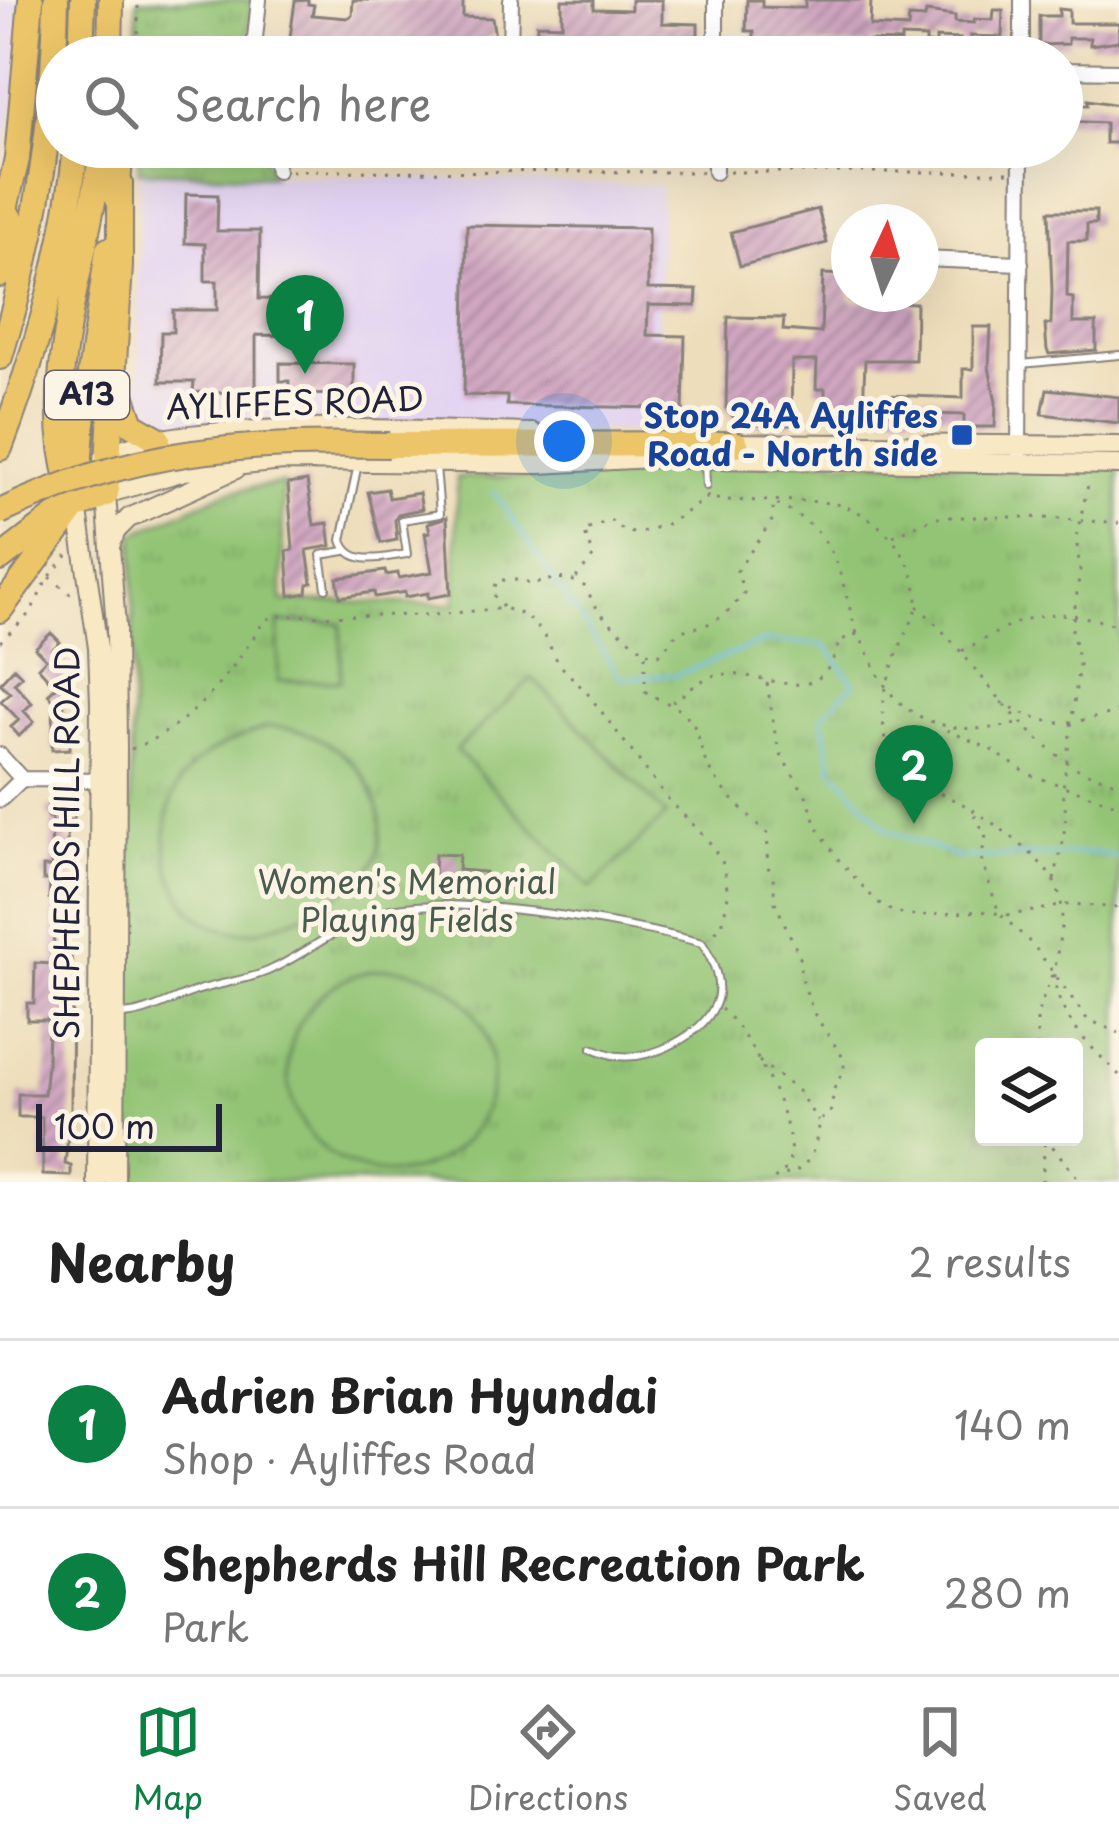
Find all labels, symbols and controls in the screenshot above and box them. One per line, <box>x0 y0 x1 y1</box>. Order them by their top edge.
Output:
search box <box>36 36 1083 168</box>
text: Search here <box>174 68 431 136</box>
icon: search <box>78 69 144 135</box>
north arrow <box>831 204 939 312</box>
pin: 1 <box>266 275 344 374</box>
road number: A13 <box>45 371 129 419</box>
street label: AYLIFFES ROAD <box>165 372 425 430</box>
place label: Stop 24A Ayliffes Road - North side <box>644 389 938 477</box>
your location <box>534 411 594 471</box>
marker: Stop 24A Ayliffes Road - North side <box>949 422 975 448</box>
street label: SHEPHERDS HILL ROAD <box>40 646 90 1040</box>
pin: 2 <box>875 725 953 824</box>
park label: Women's Memorial Playing Fields <box>258 855 556 943</box>
map controls <box>975 1038 1083 1146</box>
button: layers <box>975 1038 1083 1146</box>
scale bar <box>36 1098 222 1151</box>
text: 100 m <box>54 1100 155 1150</box>
text: Nearby <box>48 1222 235 1299</box>
text: 2 results <box>909 1231 1071 1290</box>
text: Adrien Brian Hyundai <box>162 1360 658 1428</box>
text: 1 <box>78 1394 96 1453</box>
text: 140 m <box>954 1394 1071 1453</box>
text: Shop · Ayliffes Road <box>162 1428 537 1487</box>
text: Shepherds Hill Recreation Park <box>162 1528 865 1596</box>
text: 2 <box>73 1562 101 1621</box>
text: 280 m <box>944 1562 1071 1621</box>
text: Park <box>162 1596 249 1655</box>
tab: Map <box>132 1699 203 1821</box>
tab: Directions <box>468 1699 628 1821</box>
tab: Saved <box>893 1699 987 1821</box>

